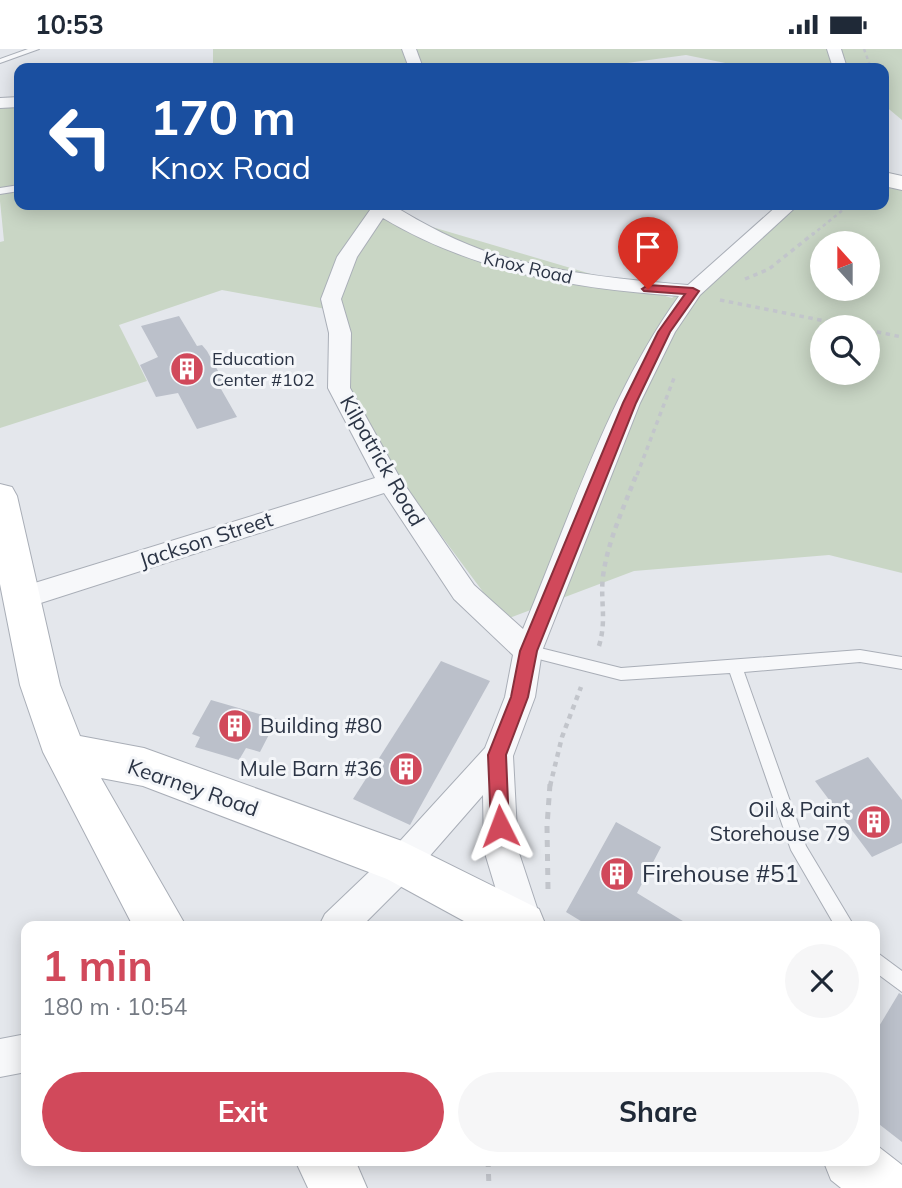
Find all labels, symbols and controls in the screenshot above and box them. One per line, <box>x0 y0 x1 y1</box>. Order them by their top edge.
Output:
text: 10:53 <box>35 8 104 41</box>
text: 170 m <box>150 86 296 147</box>
icon: left <box>35 91 126 182</box>
text: Knox Road <box>150 147 311 187</box>
pin <box>618 217 678 289</box>
icon: arrive <box>629 228 667 266</box>
north arrow <box>810 231 880 301</box>
map controls <box>810 231 880 385</box>
street label: Knox Road <box>481 246 575 289</box>
button: search <box>810 315 880 385</box>
place label: Education Center #102 <box>212 347 314 391</box>
building icon: Education Center #102 <box>168 350 206 388</box>
street label: Kilpatrick Road <box>335 390 431 531</box>
street label: Jackson Street <box>136 505 276 573</box>
building icon: Building #80 <box>216 707 254 745</box>
place label: Building #80 <box>260 712 382 738</box>
building icon: Mule Barn #36 <box>387 750 425 788</box>
street label: Kearney Road <box>125 753 262 822</box>
place label: Mule Barn #36 <box>240 755 382 781</box>
position arrow <box>463 789 537 863</box>
place label: Oil & Paint Storehouse 79 <box>710 796 850 846</box>
building icon: Oil & Paint Storehouse 79 <box>855 803 893 841</box>
building icon: Firehouse #51 <box>598 855 636 893</box>
place label: Firehouse #51 <box>642 858 799 888</box>
text: 1 min <box>42 939 153 992</box>
button: close <box>785 944 859 1018</box>
text: 180 m · 10:54 <box>42 992 187 1021</box>
button: Exit <box>42 1072 444 1152</box>
button: Share <box>458 1072 859 1152</box>

